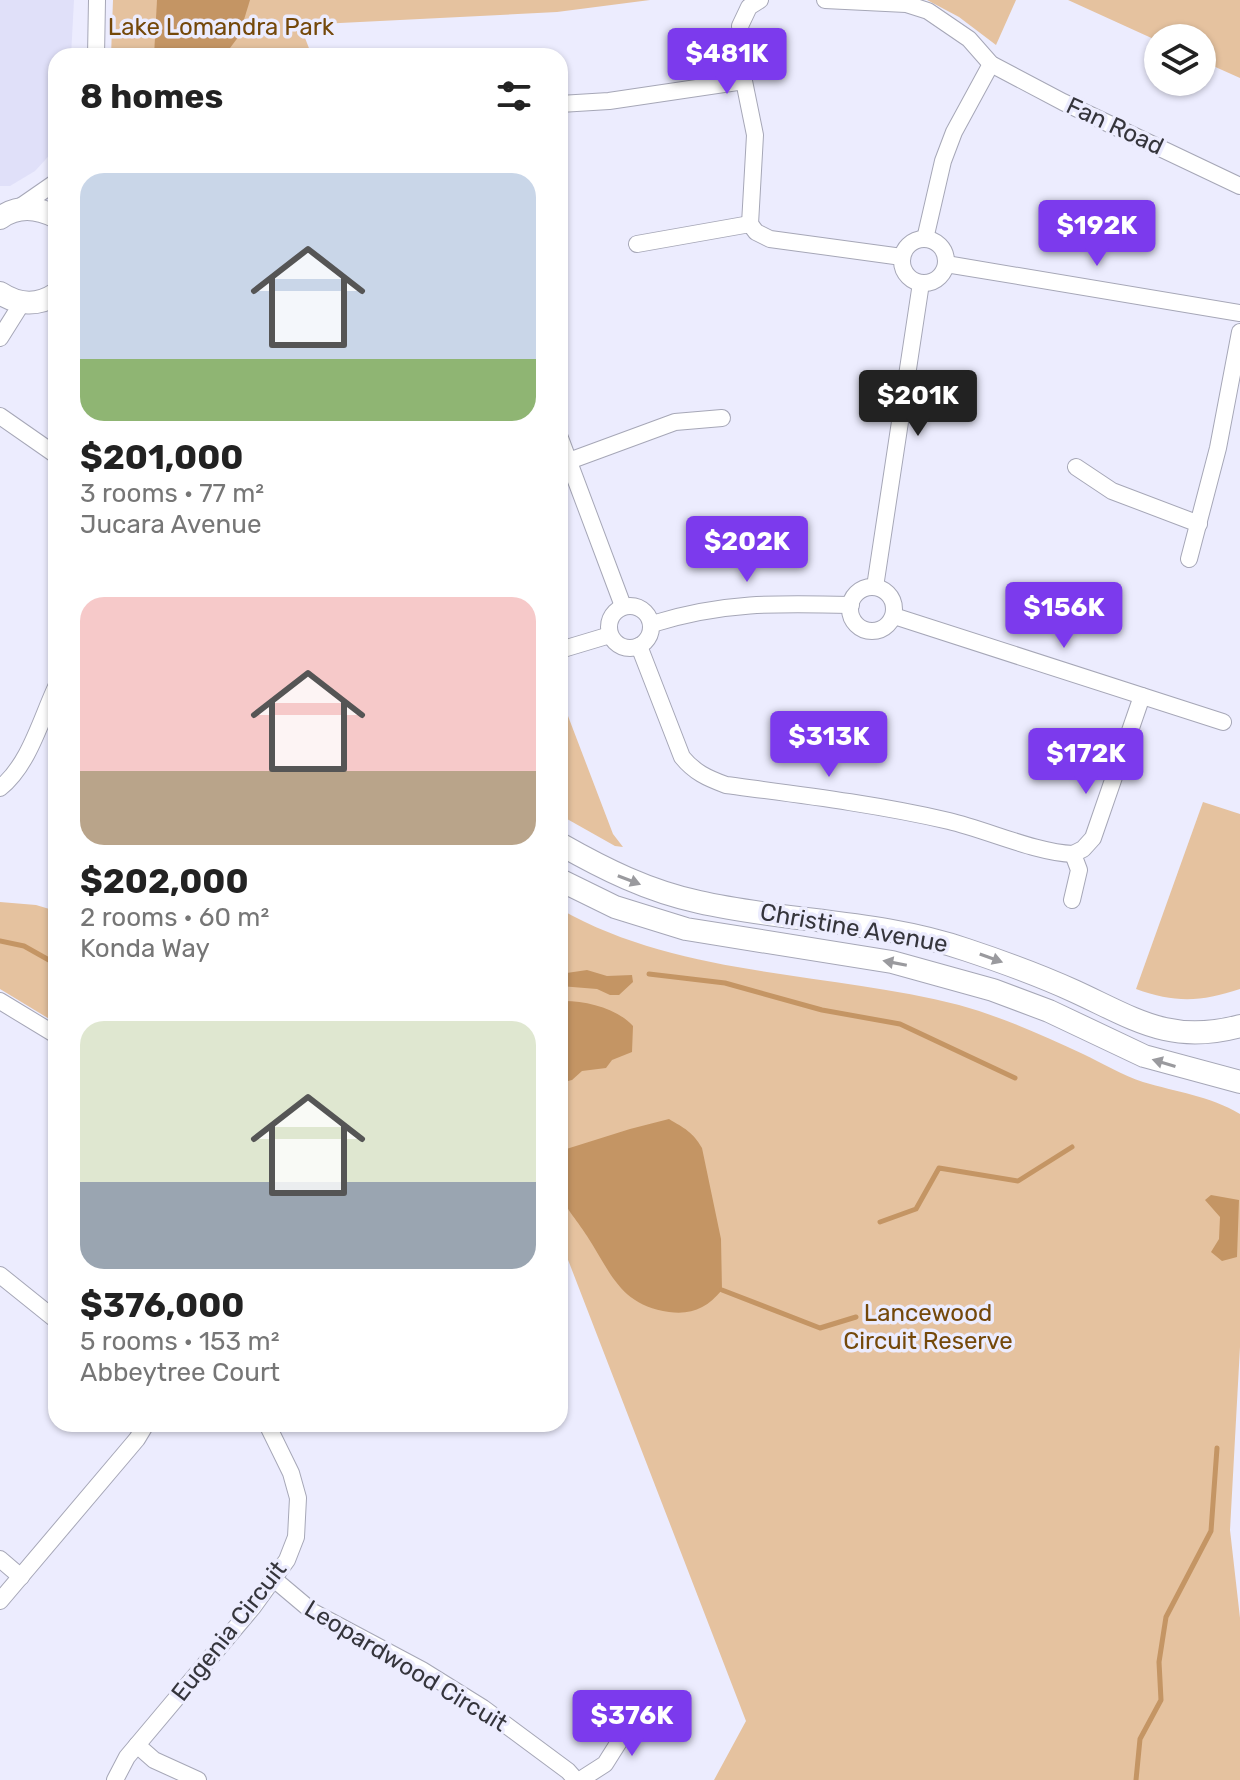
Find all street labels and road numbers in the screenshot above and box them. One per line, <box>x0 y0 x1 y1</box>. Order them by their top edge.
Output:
street label: Fan Road <box>1062 91 1168 161</box>
street label: Christine Avenue <box>758 898 950 958</box>
street label: Eugenia Circuit <box>166 1556 292 1706</box>
street label: Leopardwood Circuit <box>300 1594 512 1738</box>

